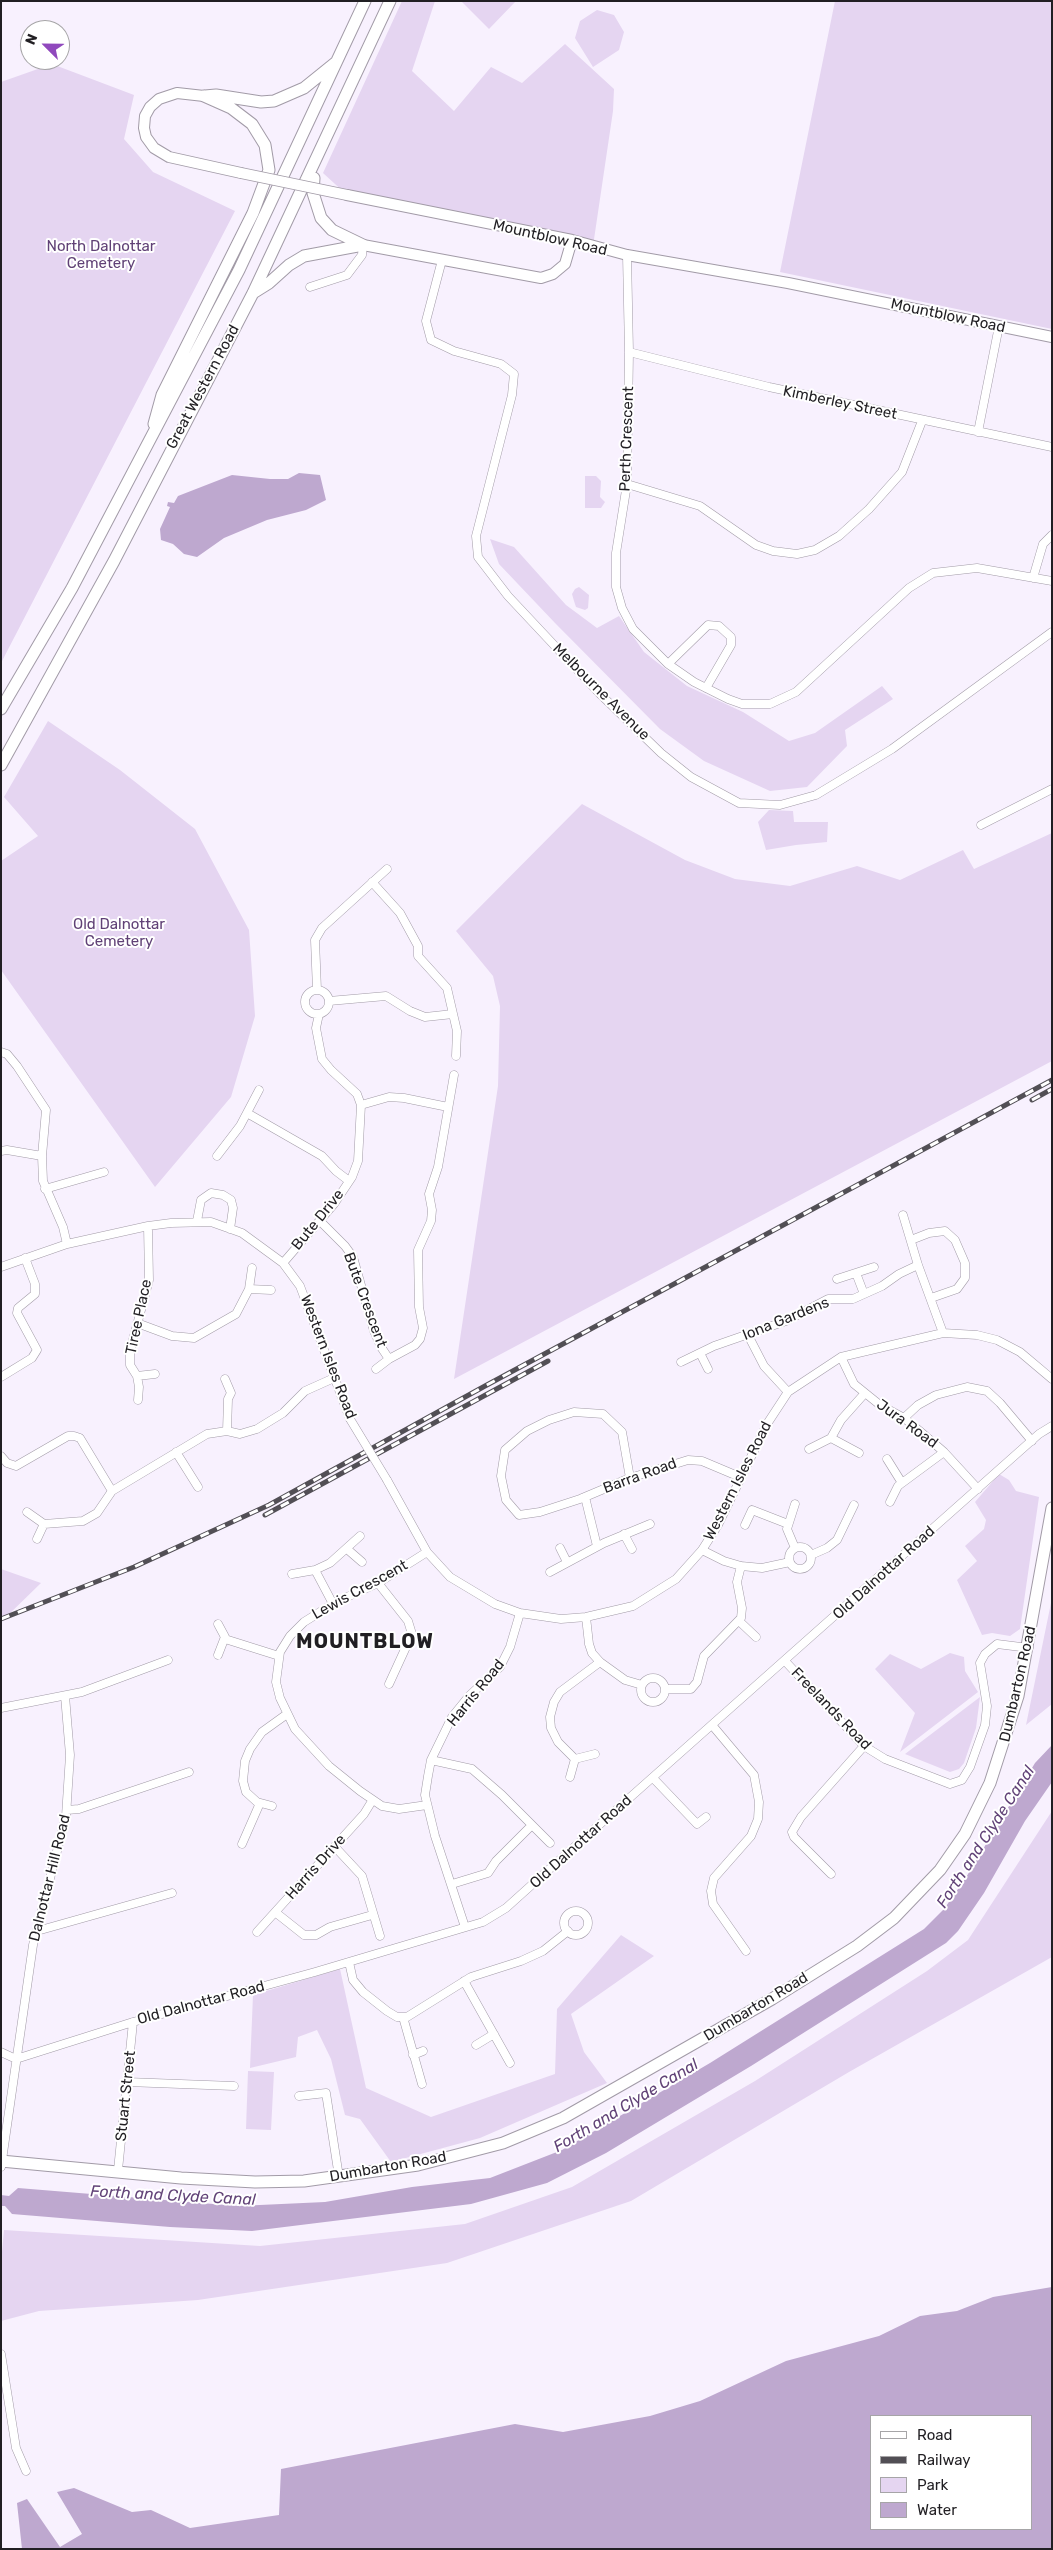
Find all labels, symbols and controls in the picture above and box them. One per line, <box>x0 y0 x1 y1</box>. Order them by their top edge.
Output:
north arrow <box>20 20 70 70</box>
text: N <box>22 31 41 47</box>
street label: Mountblow Road <box>491 216 609 260</box>
park label: North Dalnottar Cemetery <box>46 238 156 273</box>
street label: Mountblow Road <box>889 295 1007 337</box>
street label: Great Western Road <box>163 322 243 452</box>
street label: Kimberley Street <box>781 382 899 424</box>
street label: Perth Crescent <box>616 386 638 492</box>
street label: Melbourne Avenue <box>549 640 653 744</box>
park label: Old Dalnottar Cemetery <box>73 916 165 951</box>
street label: Bute Drive <box>288 1186 348 1254</box>
street label: Bute Crescent <box>339 1250 391 1350</box>
street label: Tiree Place <box>122 1278 156 1356</box>
street label: Western Isles Road <box>296 1293 360 1421</box>
street label: Iona Gardens <box>740 1293 832 1345</box>
street label: Jura Road <box>873 1396 941 1452</box>
street label: Western Isles Road <box>700 1418 776 1544</box>
street label: Barra Road <box>601 1454 679 1498</box>
street label: Old Dalnottar Road <box>829 1522 939 1624</box>
street label: Lewis Crescent <box>309 1556 411 1624</box>
street label: Dumbarton Road <box>996 1624 1040 1744</box>
district label: MOUNTBLOW <box>295 1630 435 1654</box>
street label: Harris Road <box>444 1656 508 1730</box>
street label: Freelands Road <box>787 1664 875 1754</box>
water label: Forth and Clyde Canal <box>933 1762 1039 1912</box>
street label: Old Dalnottar Road <box>526 1791 636 1893</box>
street label: Dalnottar Hill Road <box>26 1813 74 1943</box>
street label: Harris Drive <box>282 1831 350 1903</box>
street label: Dumbarton Road <box>701 1969 811 2045</box>
street label: Old Dalnottar Road <box>135 1977 267 2029</box>
street label: Stuart Street <box>112 2050 140 2142</box>
water label: Forth and Clyde Canal <box>550 2055 702 2157</box>
street label: Dumbarton Road <box>328 2148 448 2186</box>
water label: Forth and Clyde Canal <box>90 2182 256 2210</box>
legend <box>870 2415 1033 2530</box>
text: Road <box>917 2426 953 2444</box>
text: Railway <box>917 2451 971 2469</box>
text: Park <box>917 2476 948 2494</box>
text: Water <box>917 2501 957 2519</box>

